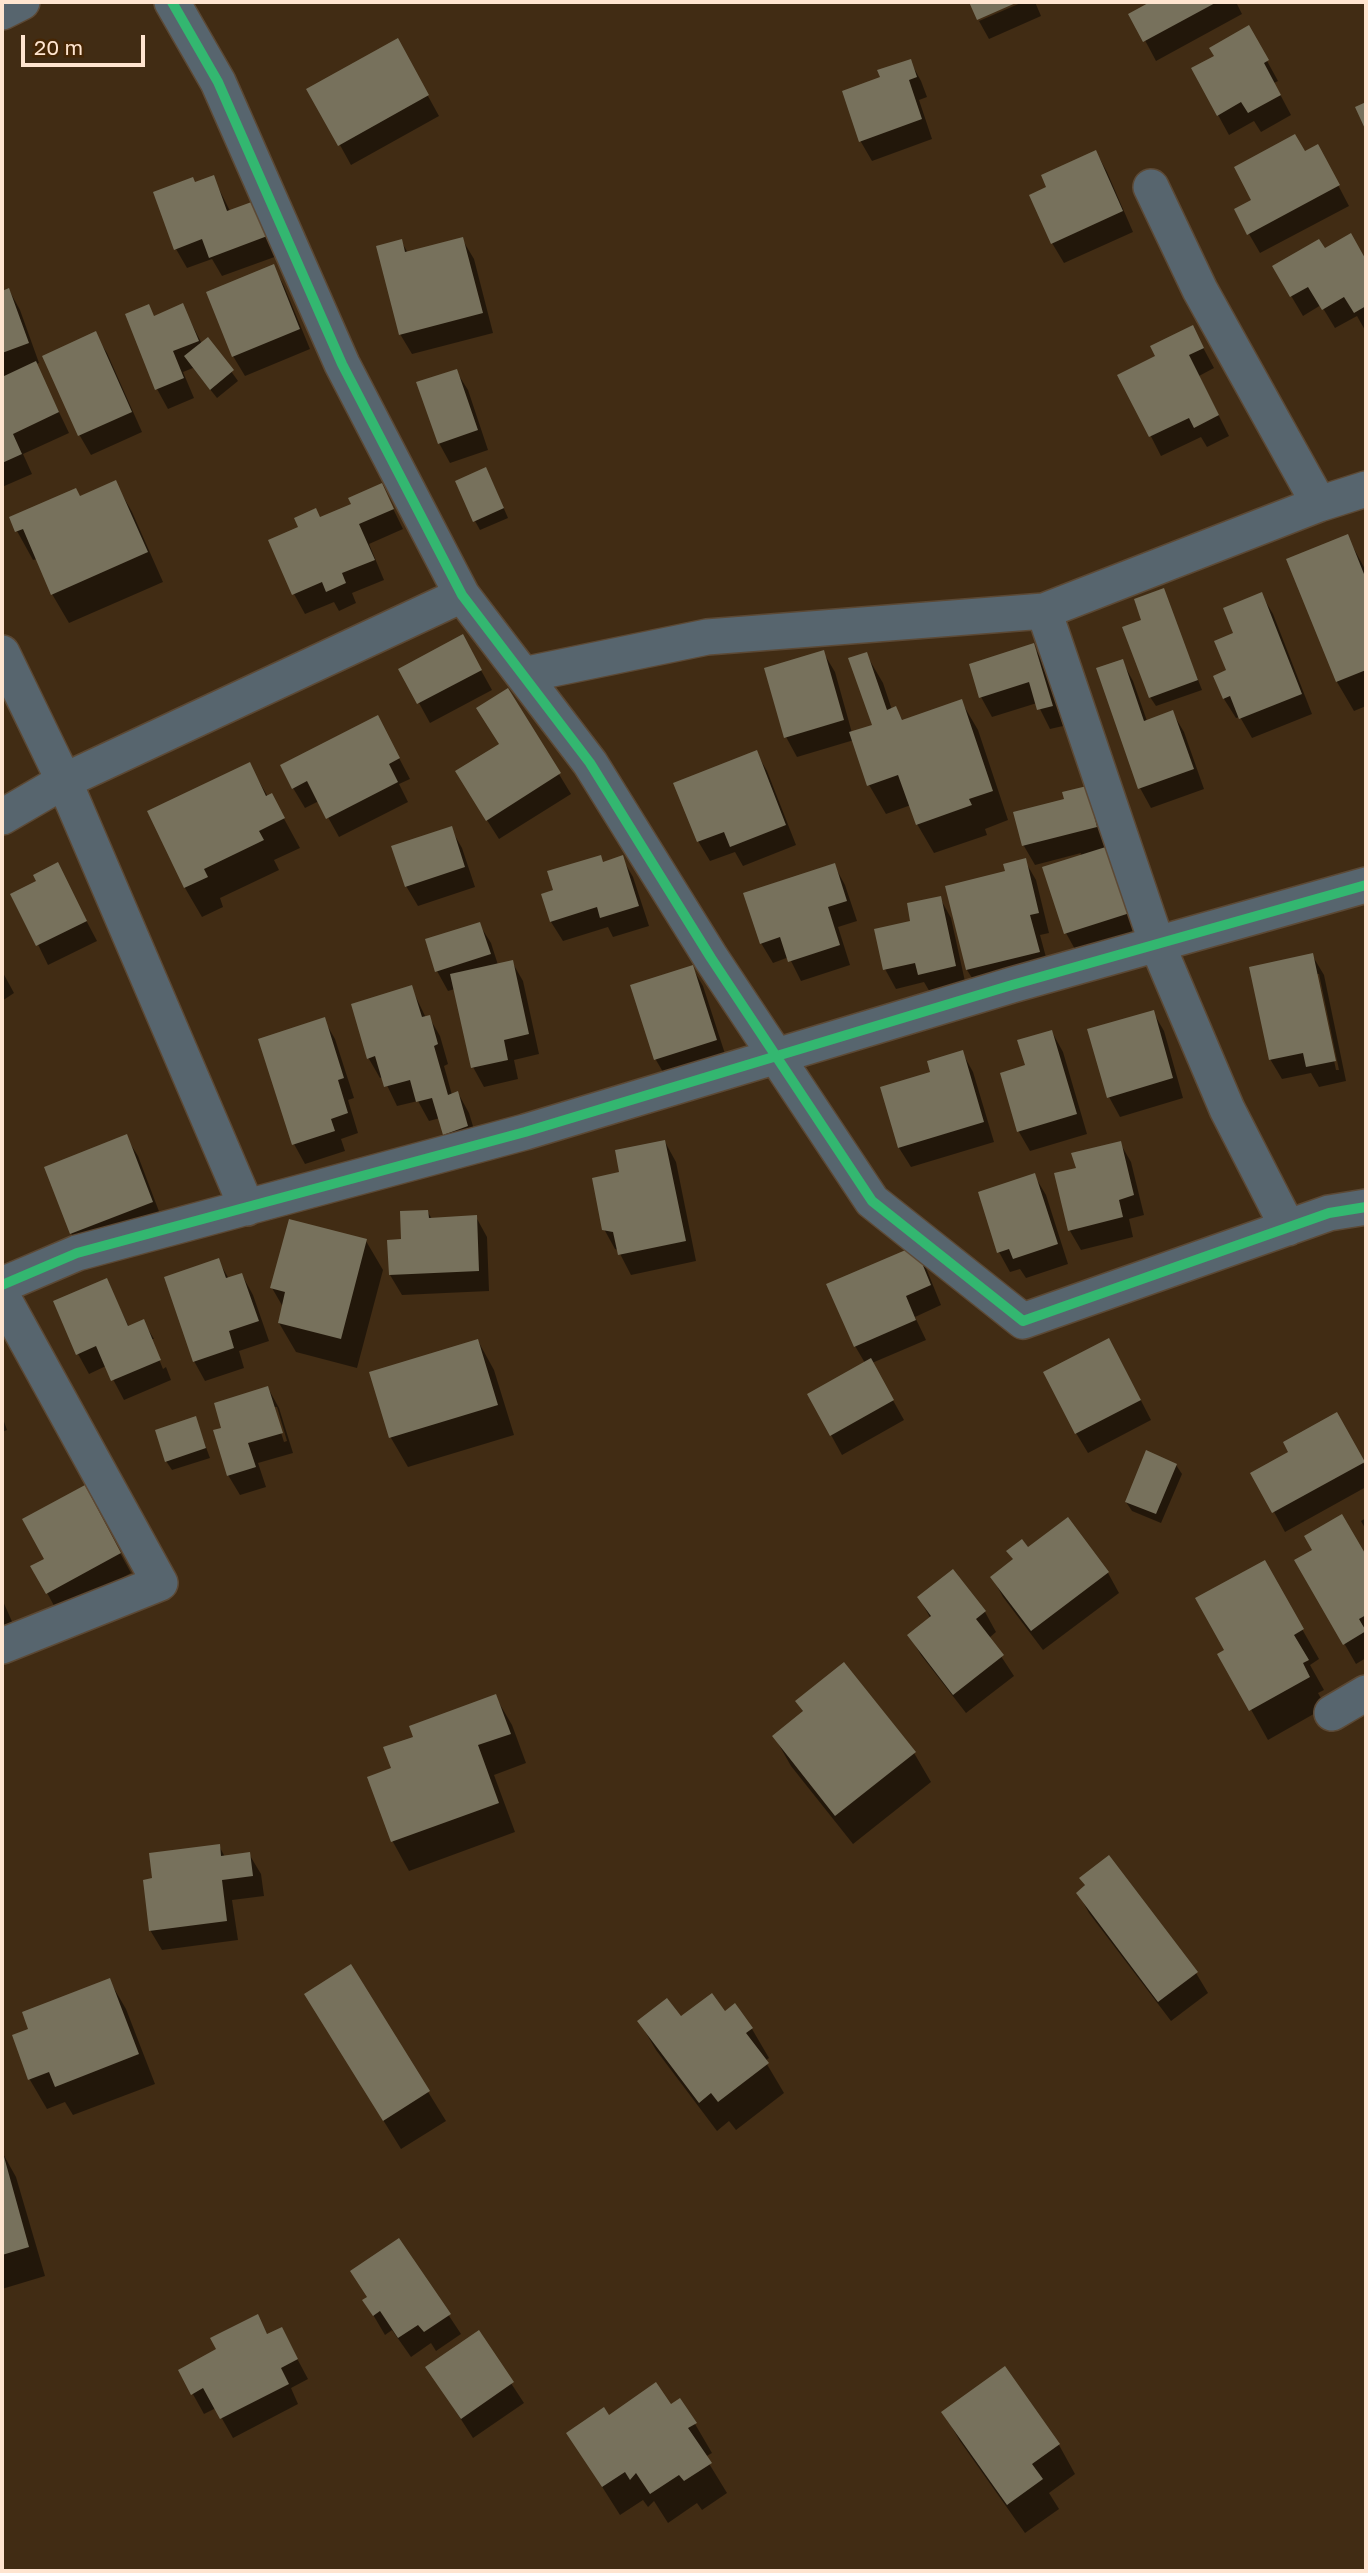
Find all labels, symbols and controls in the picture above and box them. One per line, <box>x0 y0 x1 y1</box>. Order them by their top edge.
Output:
scale bar <box>24 21 149 65</box>
text: 20 m <box>34 34 83 60</box>

